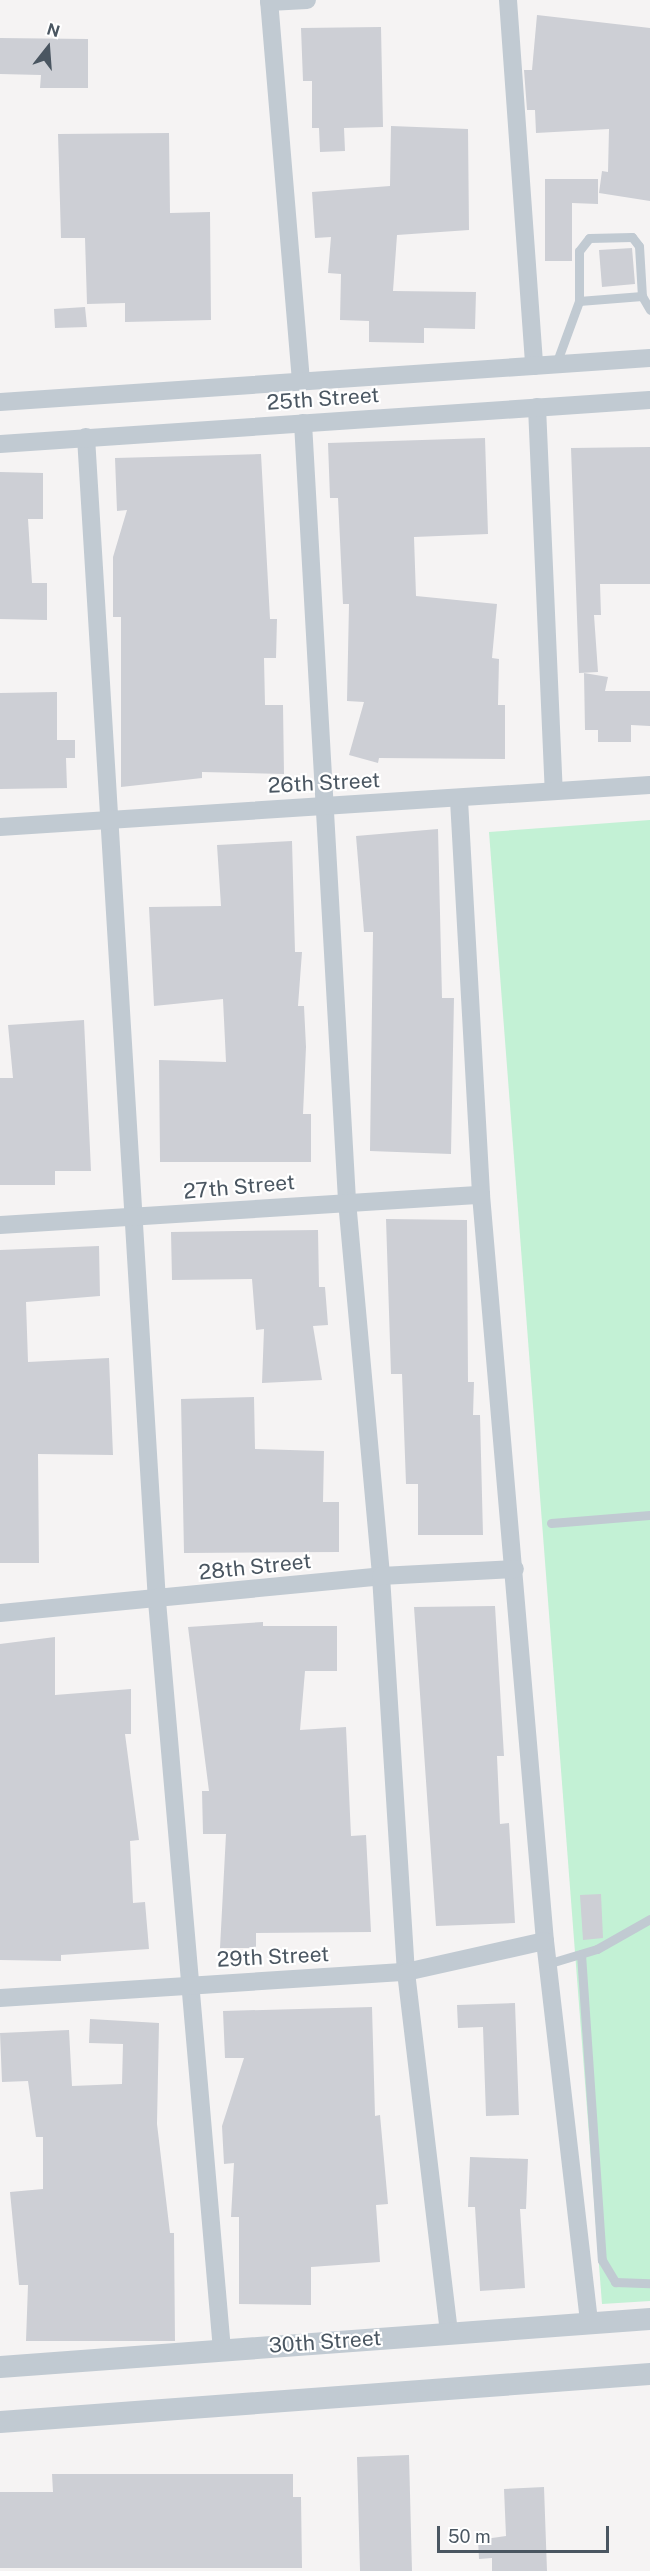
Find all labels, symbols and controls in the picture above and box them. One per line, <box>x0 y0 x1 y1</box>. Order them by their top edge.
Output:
north arrow <box>18 18 78 78</box>
text: N <box>45 19 62 41</box>
street label: 25th Street <box>266 383 380 415</box>
street label: 26th Street <box>267 767 381 799</box>
street label: 27th Street <box>182 1170 296 1204</box>
street label: 28th Street <box>198 1549 312 1585</box>
street label: 29th Street <box>216 1941 330 1973</box>
street label: 30th Street <box>268 2326 382 2358</box>
scale bar <box>440 2514 612 2552</box>
text: 50 m <box>448 2526 491 2547</box>

